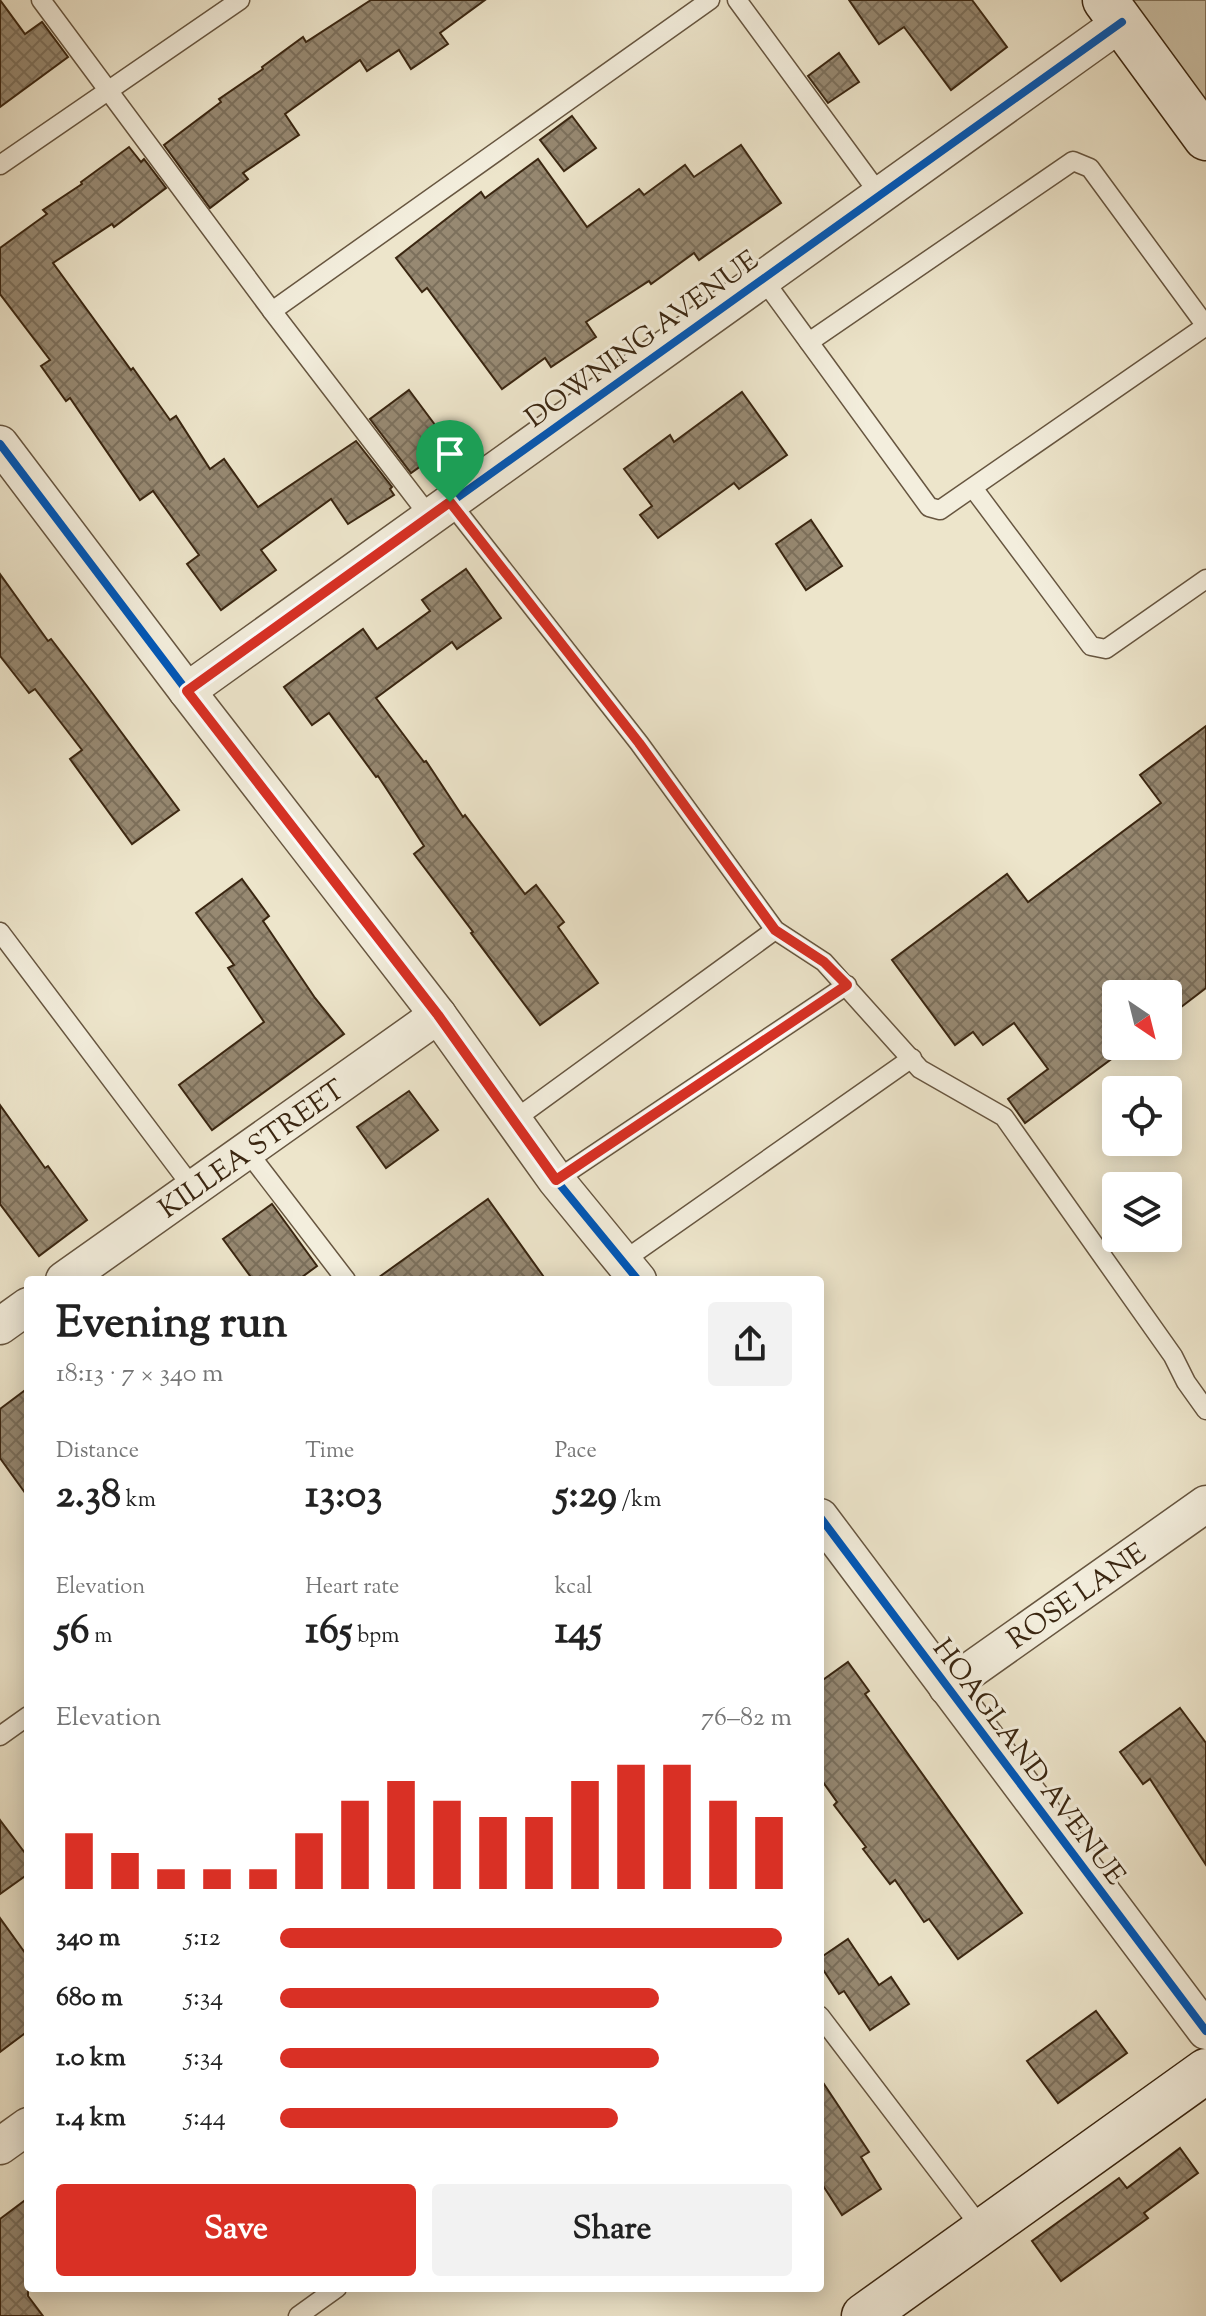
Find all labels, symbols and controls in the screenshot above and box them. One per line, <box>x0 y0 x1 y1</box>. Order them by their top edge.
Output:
street label: DOWNING AVENUE <box>518 242 768 439</box>
pin <box>416 420 484 502</box>
icon: arrive <box>428 432 472 476</box>
north arrow <box>1102 980 1182 1060</box>
map controls <box>1102 980 1182 1252</box>
street label: KILLEA STREET <box>152 1071 354 1230</box>
button: locate <box>1102 1076 1182 1156</box>
button: layers <box>1102 1172 1182 1252</box>
text: Evening run <box>56 1294 288 1357</box>
button: share <box>708 1302 792 1386</box>
text: 18:13 · 7 × 340 m <box>56 1356 224 1393</box>
text: Distance <box>56 1436 139 1468</box>
text: Time <box>305 1436 354 1468</box>
text: Pace <box>555 1436 597 1468</box>
text: 2.38 <box>56 1468 121 1525</box>
text: 13:03 <box>305 1468 382 1525</box>
text: 5:29 <box>555 1468 617 1525</box>
text: km <box>121 1485 156 1517</box>
text: /km <box>617 1485 661 1517</box>
street label: ROSE LANE <box>1000 1535 1155 1660</box>
text: Elevation <box>56 1572 145 1604</box>
text: Heart rate <box>305 1572 399 1604</box>
text: kcal <box>555 1572 592 1604</box>
text: 56 <box>56 1604 90 1661</box>
text: 165 <box>305 1604 353 1661</box>
text: 145 <box>555 1604 602 1661</box>
text: m <box>90 1621 112 1653</box>
text: bpm <box>353 1621 399 1653</box>
street label: HOAGLAND AVENUE <box>922 1631 1134 1894</box>
text: Elevation <box>56 1700 161 1737</box>
text: 76–82 m <box>701 1700 792 1737</box>
text: 340 m <box>56 1920 120 1957</box>
text: 5:12 <box>184 1920 221 1957</box>
text: 680 m <box>56 1980 123 2017</box>
text: 5:34 <box>184 1980 223 2017</box>
text: 1.0 km <box>56 2040 126 2077</box>
text: 5:34 <box>184 2040 223 2077</box>
text: 1.4 km <box>56 2100 126 2137</box>
text: 5:44 <box>184 2100 226 2137</box>
button: Save <box>56 2184 416 2276</box>
button: Share <box>432 2184 792 2276</box>

